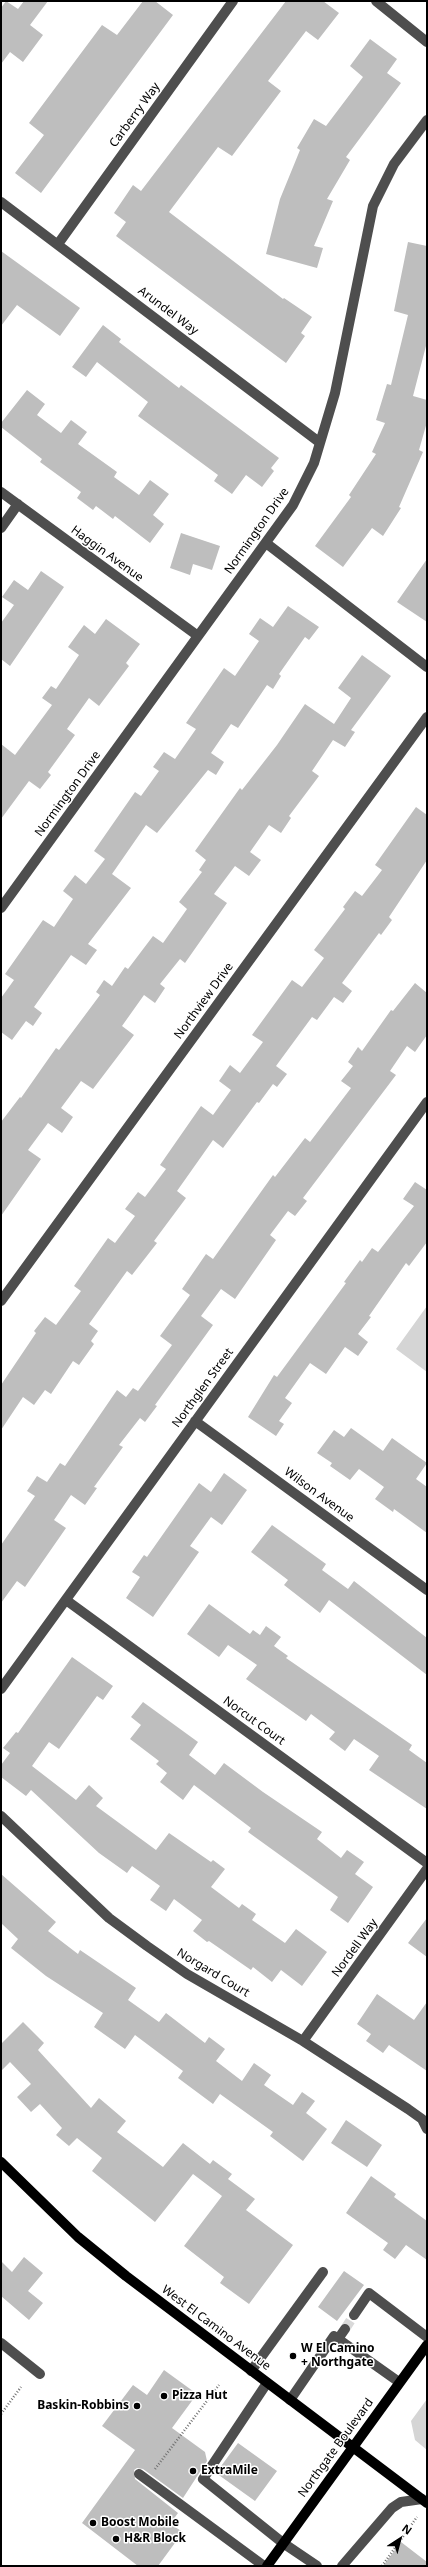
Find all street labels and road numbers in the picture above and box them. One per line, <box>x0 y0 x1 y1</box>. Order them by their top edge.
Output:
street label: Carberry Way <box>107 80 163 150</box>
street label: Arundel Way <box>135 284 201 338</box>
street label: Normington Drive <box>222 485 292 577</box>
street label: Haggin Avenue <box>68 523 146 585</box>
street label: Normington Drive <box>32 748 104 840</box>
street label: Northview Drive <box>171 960 237 1042</box>
street label: Northglen Street <box>169 1346 237 1430</box>
street label: Wilson Avenue <box>281 1465 357 1525</box>
street label: Norcut Court <box>220 1694 288 1748</box>
street label: Nordell Way <box>329 1916 381 1980</box>
street label: Norgard Court <box>174 1946 252 2000</box>
street label: West El Camino Avenue <box>159 2282 273 2374</box>
street label: Northgate Boulevard <box>295 2396 377 2500</box>

